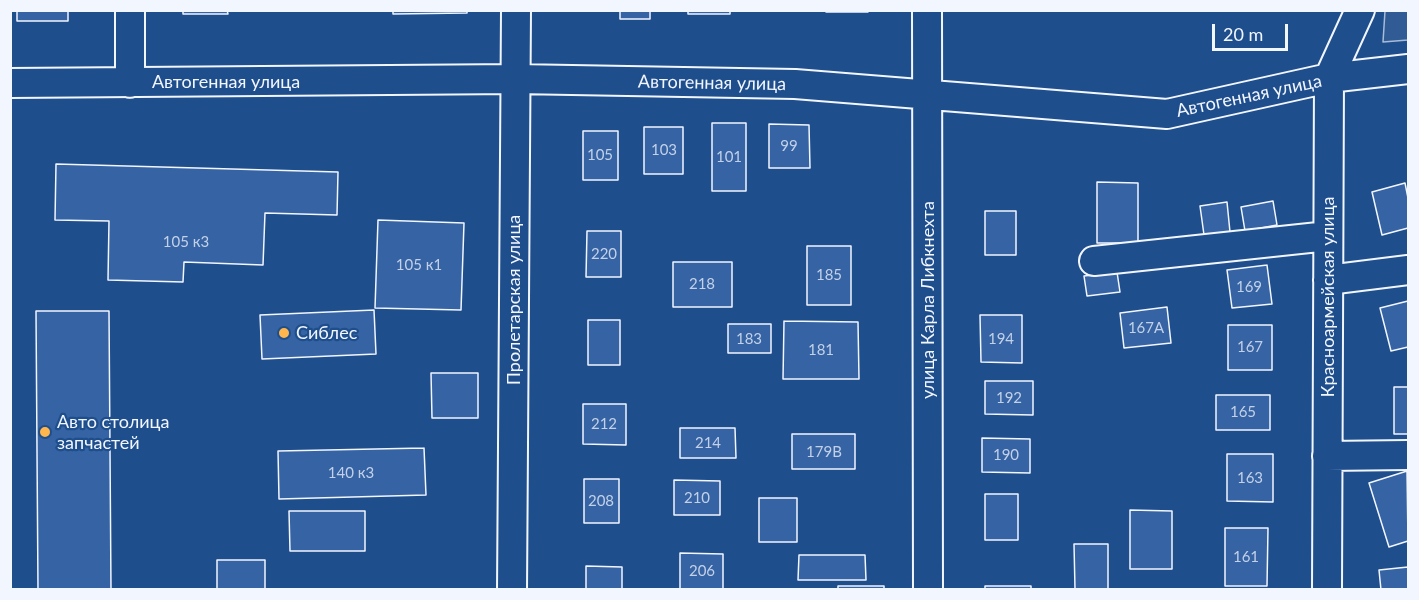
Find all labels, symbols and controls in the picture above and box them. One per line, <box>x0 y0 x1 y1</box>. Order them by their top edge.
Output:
scale bar <box>1215 12 1292 50</box>
text: 20 m <box>1223 23 1263 45</box>
street label: Автогенная улица <box>1174 70 1324 122</box>
street label: Автогенная улица <box>152 71 300 93</box>
street label: Автогенная улица <box>638 71 786 95</box>
house number: 99 <box>780 137 798 155</box>
house number: 103 <box>651 141 677 159</box>
house number: 105 <box>587 146 613 164</box>
house number: 101 <box>716 148 742 166</box>
street label: Красноармейская улица <box>1317 197 1339 397</box>
street label: улица Карла Либкнехта <box>917 201 939 399</box>
street label: Пролетарская улица <box>503 215 525 385</box>
house number: 105 к3 <box>163 233 209 251</box>
house number: 220 <box>591 245 617 263</box>
house number: 105 к1 <box>396 256 442 274</box>
house number: 185 <box>816 266 842 284</box>
house number: 218 <box>689 275 715 293</box>
house number: 169 <box>1236 278 1262 296</box>
house number: 167А <box>1128 319 1164 337</box>
place label: Сиблес <box>296 322 357 344</box>
marker: Сиблес <box>277 326 291 340</box>
house number: 183 <box>736 330 762 348</box>
house number: 194 <box>988 330 1014 348</box>
house number: 167 <box>1237 338 1263 356</box>
house number: 181 <box>808 341 834 359</box>
house number: 192 <box>996 389 1022 407</box>
house number: 165 <box>1230 403 1256 421</box>
place label: Авто столица запчастей <box>57 411 169 454</box>
house number: 212 <box>591 415 617 433</box>
marker: Авто столица запчастей <box>38 425 52 439</box>
house number: 214 <box>695 434 721 452</box>
house number: 179В <box>806 443 842 461</box>
house number: 190 <box>993 446 1019 464</box>
house number: 140 к3 <box>328 464 374 482</box>
house number: 163 <box>1237 469 1263 487</box>
house number: 210 <box>684 489 710 507</box>
house number: 208 <box>588 492 614 510</box>
house number: 161 <box>1233 548 1259 566</box>
house number: 206 <box>689 562 715 580</box>

